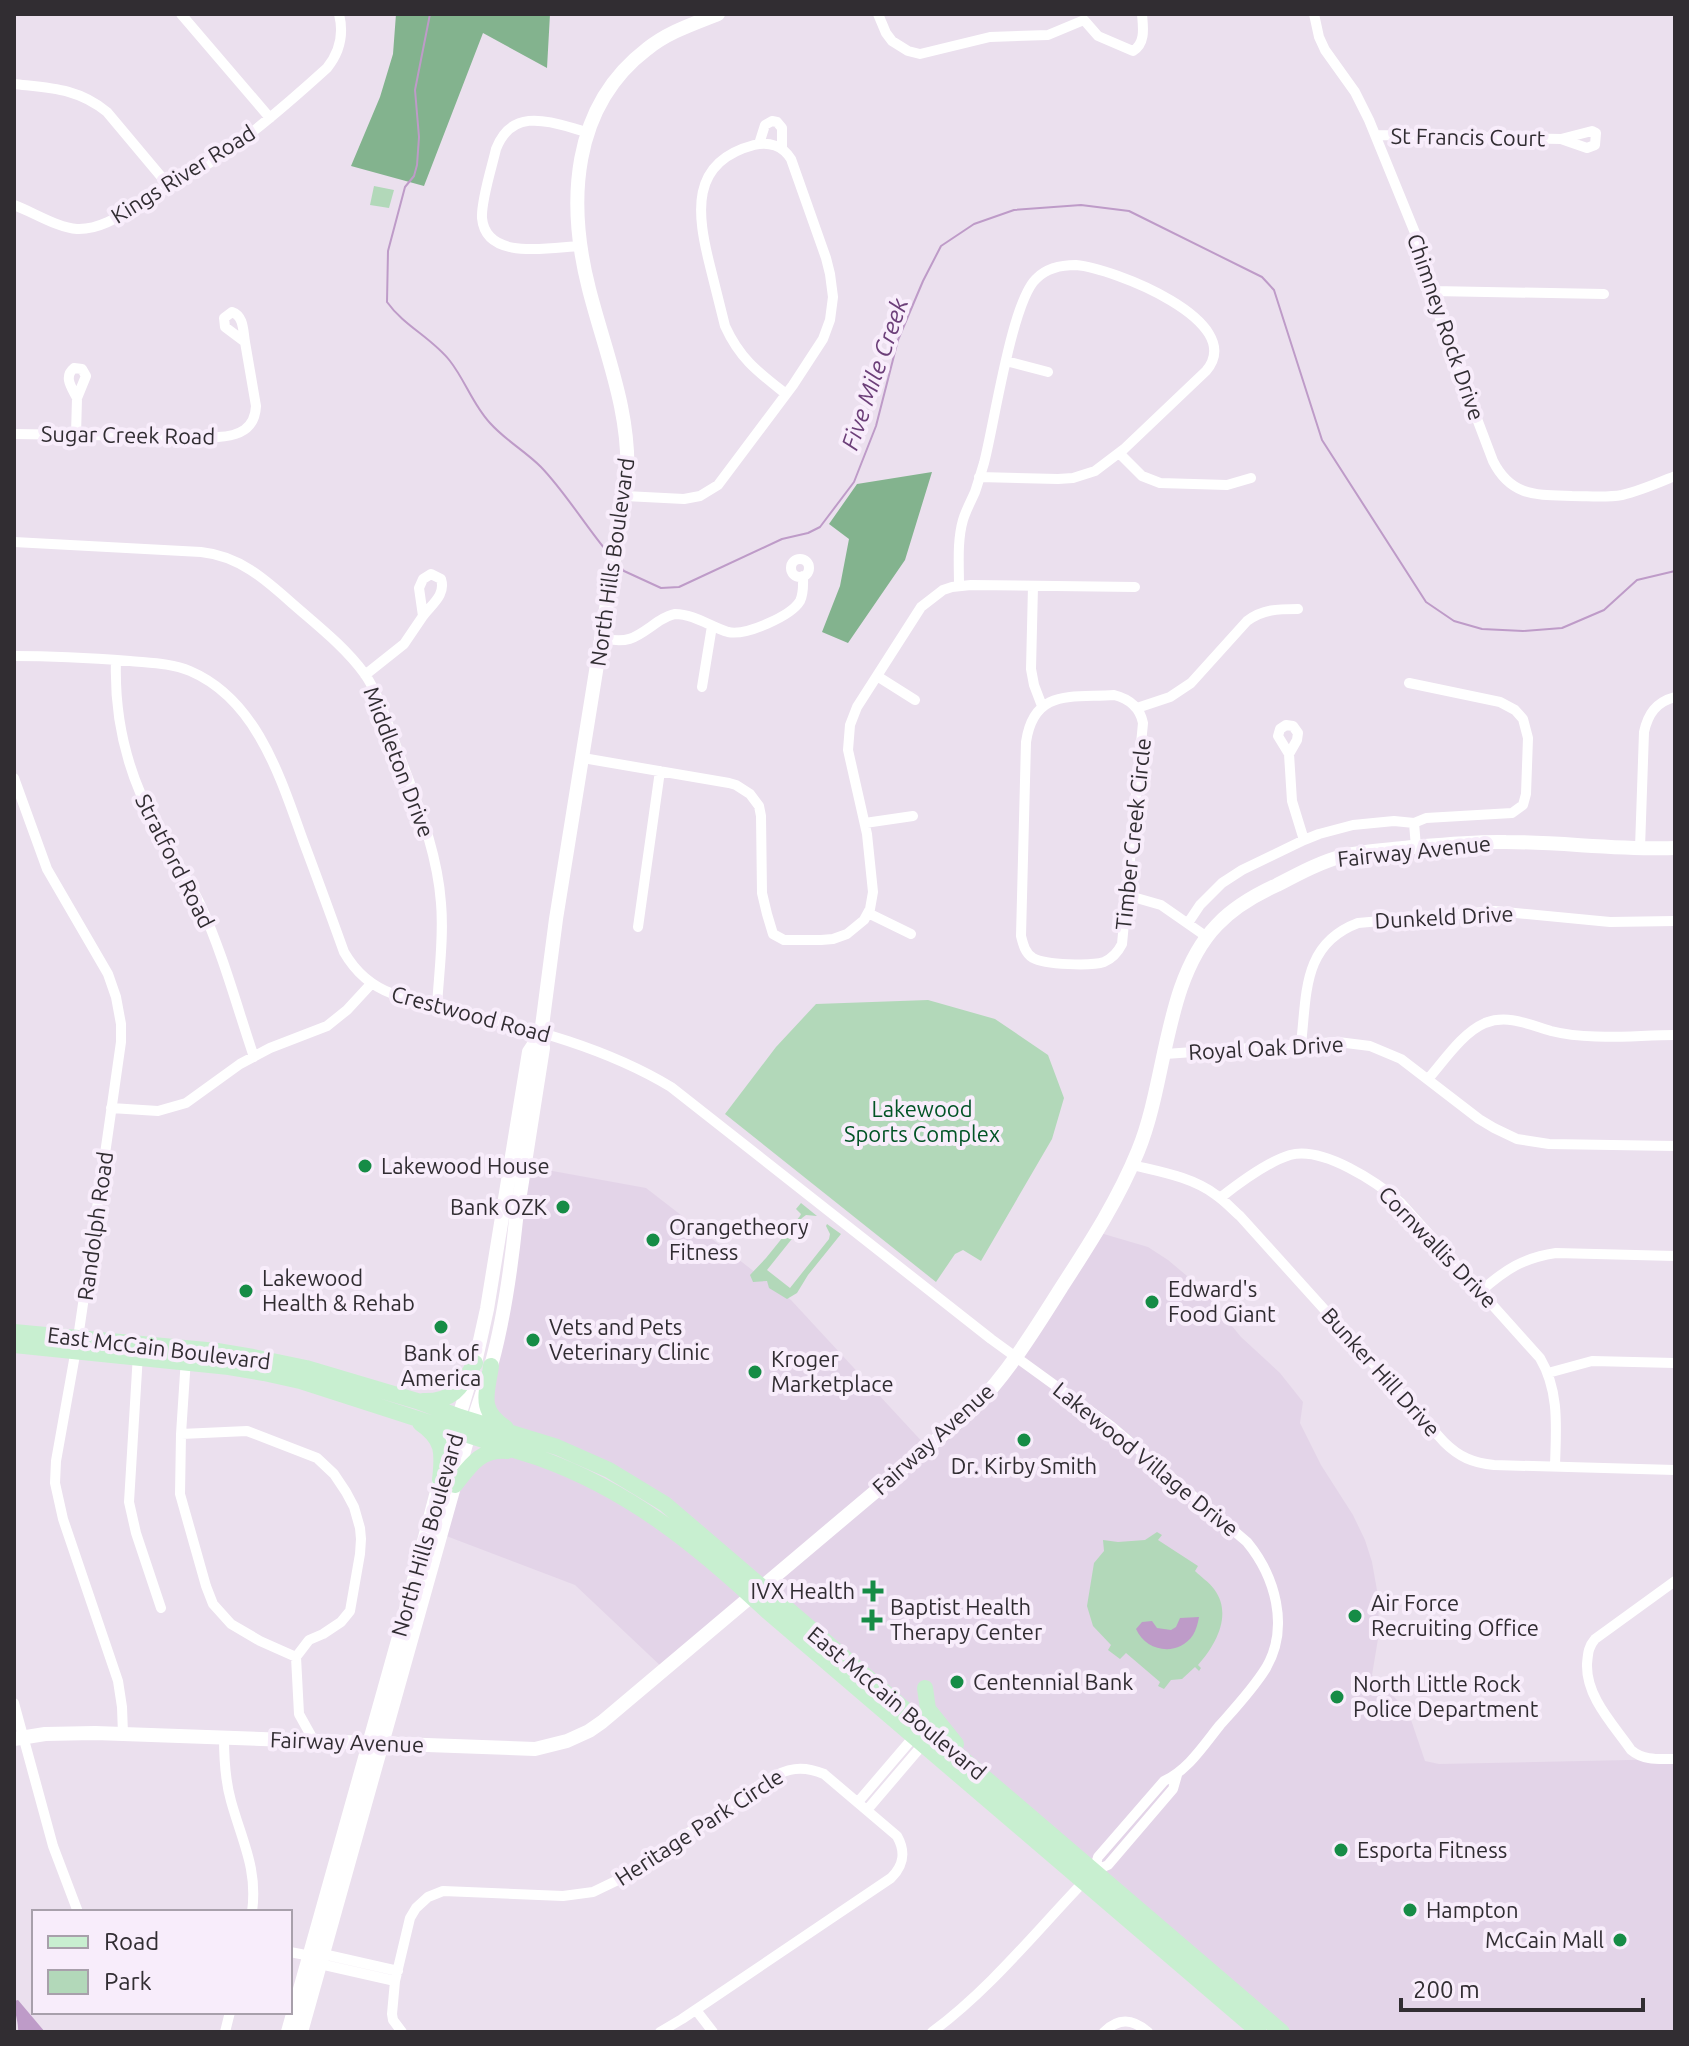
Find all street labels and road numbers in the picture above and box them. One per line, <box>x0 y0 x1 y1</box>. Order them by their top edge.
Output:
street label: Kings River Road <box>106 119 259 228</box>
street label: St Francis Court <box>1390 123 1546 150</box>
street label: Chimney Rock Drive <box>1403 230 1490 423</box>
street label: Sugar Creek Road <box>41 420 215 449</box>
street label: North Hills Boulevard <box>584 456 639 668</box>
street label: Middleton Drive <box>359 683 440 841</box>
street label: Timber Creek Circle <box>1110 737 1155 931</box>
street label: Stratford Road <box>131 790 220 932</box>
street label: Fairway Avenue <box>1336 830 1492 871</box>
street label: Dunkeld Drive <box>1374 900 1514 933</box>
street label: Crestwood Road <box>389 980 553 1047</box>
street label: Royal Oak Drive <box>1188 1031 1344 1064</box>
street label: Randolph Road <box>72 1150 117 1302</box>
street label: Cornwallis Drive <box>1374 1181 1503 1313</box>
street label: Bunker Hill Drive <box>1317 1302 1446 1441</box>
street label: East McCain Boulevard <box>46 1321 272 1374</box>
street label: Lakewood Village Drive <box>1049 1376 1244 1541</box>
street label: Fairway Avenue <box>867 1378 998 1500</box>
street label: North Hills Boulevard <box>385 1430 468 1639</box>
street label: East McCain Boulevard <box>803 1621 991 1784</box>
street label: Fairway Avenue <box>269 1726 425 1757</box>
street label: Heritage Park Circle <box>610 1763 787 1890</box>

